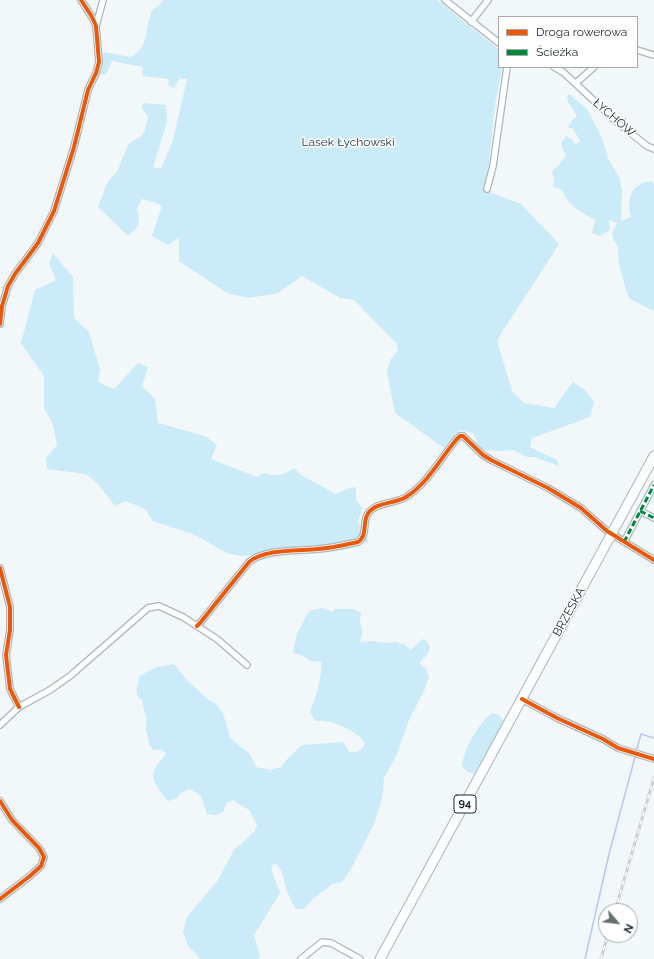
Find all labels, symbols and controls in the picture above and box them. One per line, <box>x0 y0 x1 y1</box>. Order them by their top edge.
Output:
legend <box>498 16 638 68</box>
text: Droga rowerowa <box>536 25 627 39</box>
text: Ścieżka <box>536 45 578 59</box>
street label: ŁYCHÓW <box>590 96 638 140</box>
park label: Lasek Łychowski <box>301 135 395 149</box>
street label: BRZESKA <box>550 585 588 639</box>
road number: 94 <box>454 795 476 813</box>
north arrow <box>598 903 638 943</box>
text: N <box>620 922 636 935</box>

